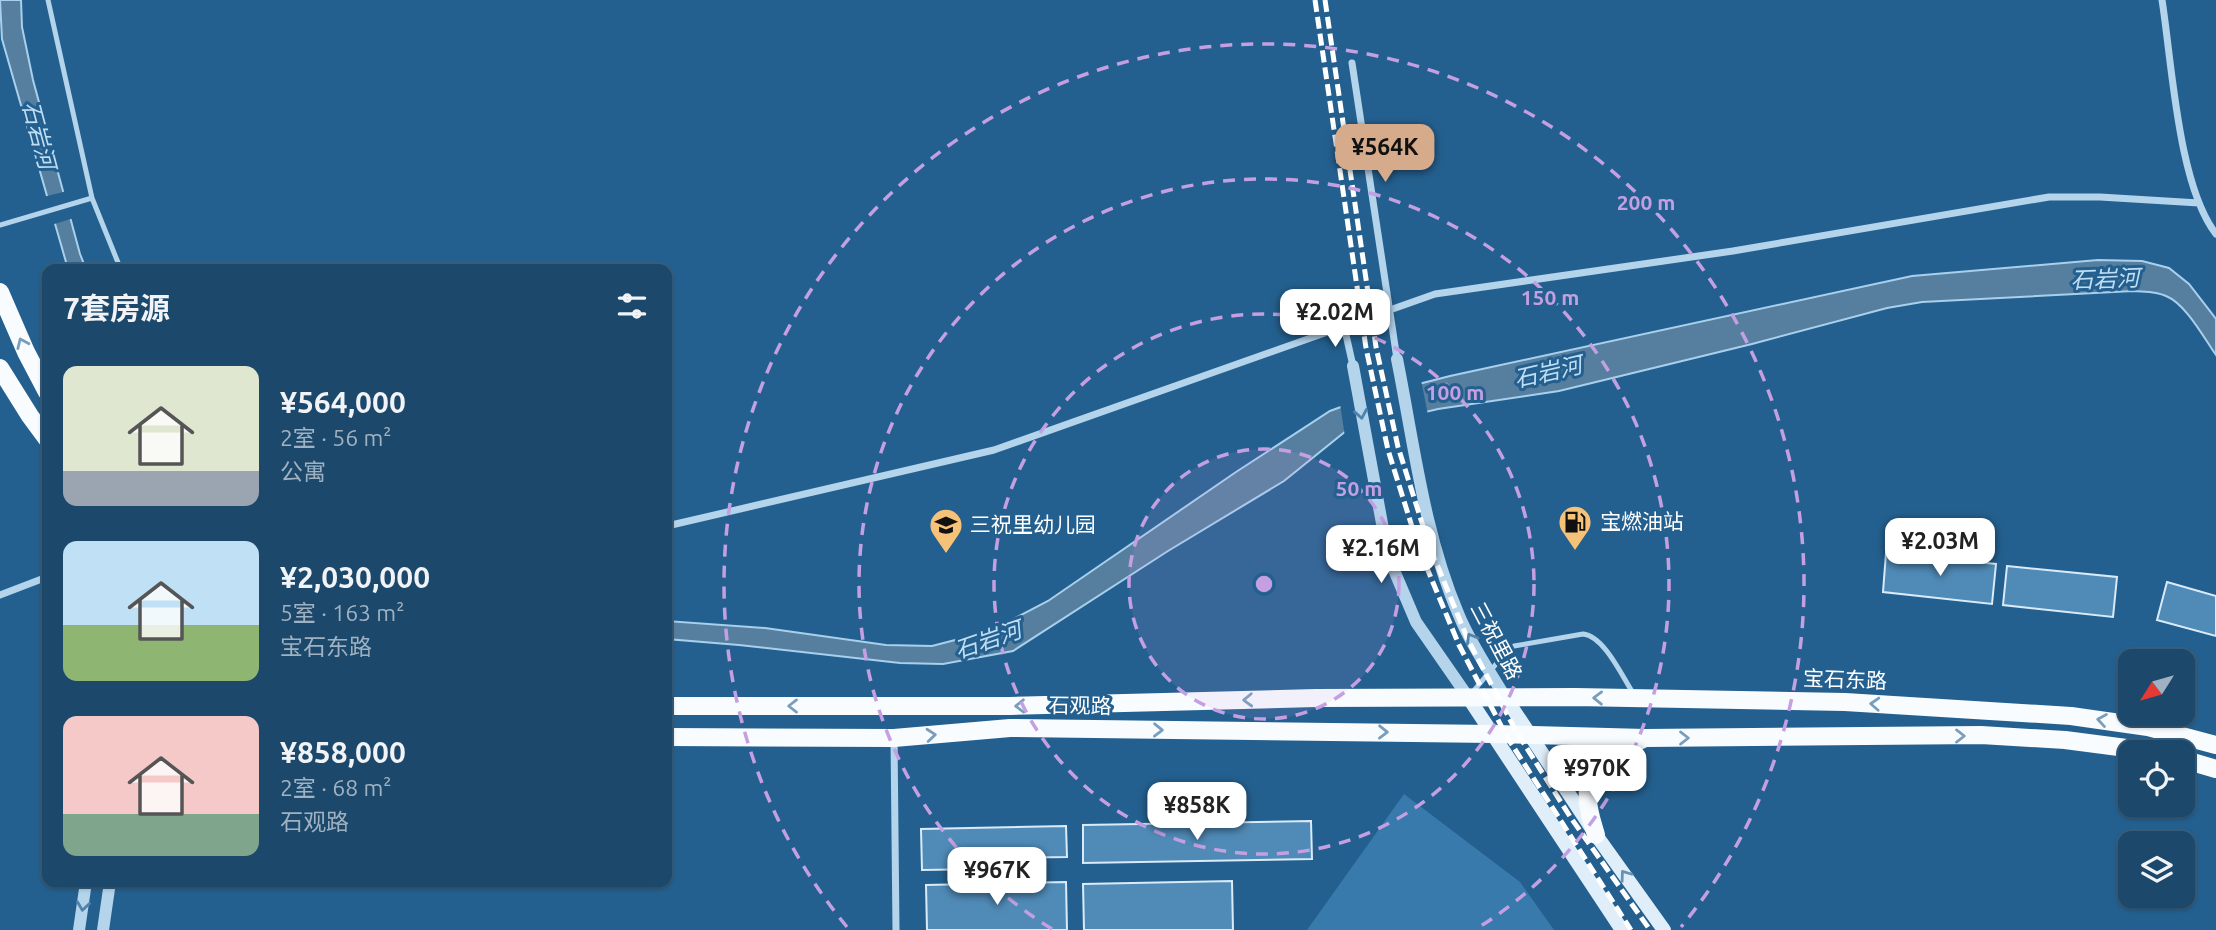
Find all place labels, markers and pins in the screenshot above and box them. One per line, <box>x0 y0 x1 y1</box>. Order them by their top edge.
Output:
pin: ¥564K <box>1336 124 1434 184</box>
pin: ¥2.02M <box>1278 290 1392 349</box>
fuel station icon: 宝燃油站 <box>1556 503 1594 552</box>
school or university icon: 三祝里幼儿园 <box>927 506 965 555</box>
place label: 宝燃油站 <box>1600 509 1684 533</box>
place label: 三祝里幼儿园 <box>970 512 1096 536</box>
pin: ¥2.03M <box>1883 518 1997 578</box>
pin: ¥2.16M <box>1324 526 1438 585</box>
centre of rings <box>1252 572 1276 596</box>
pin: ¥970K <box>1548 746 1646 805</box>
pin: ¥858K <box>1148 782 1246 842</box>
pin: ¥967K <box>948 848 1046 907</box>

